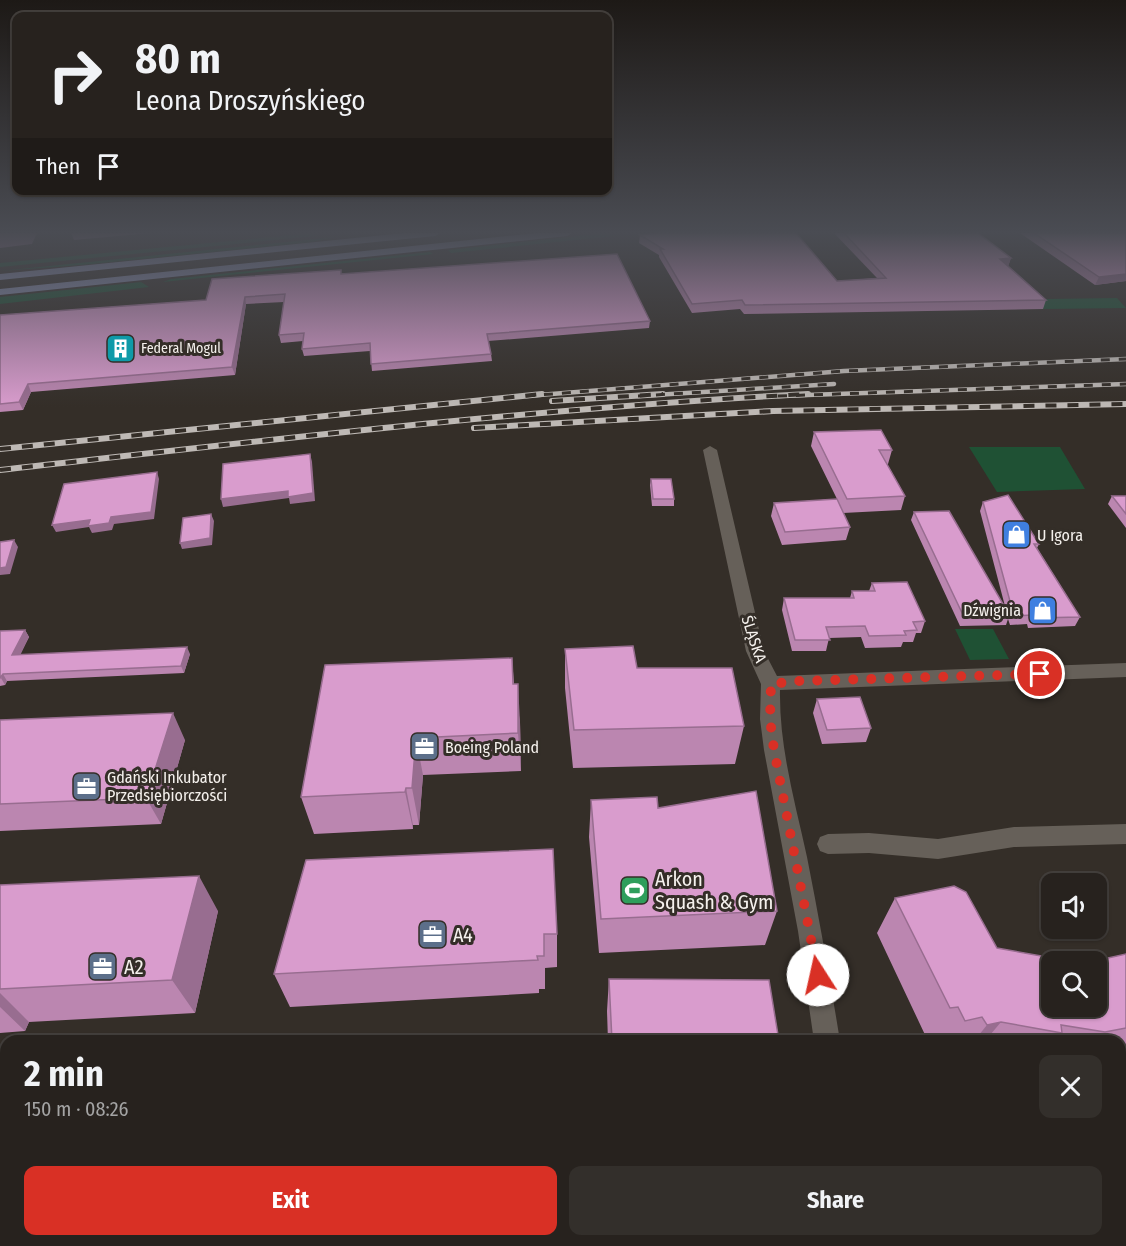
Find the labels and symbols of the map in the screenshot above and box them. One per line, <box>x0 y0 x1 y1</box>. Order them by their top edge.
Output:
building icon: Federal Mogul <box>104 332 136 364</box>
place label: Federal Mogul <box>141 340 221 357</box>
shop icon: U Igora <box>1000 519 1032 551</box>
place label: U Igora <box>1037 526 1083 545</box>
shop icon: Dźwignia <box>1026 594 1058 626</box>
place label: Dźwignia <box>963 601 1021 620</box>
street label: ŚLĄSKA <box>738 613 771 665</box>
pin <box>1014 648 1065 699</box>
office icon: Boeing Poland <box>408 731 440 763</box>
place label: Boeing Poland <box>445 738 539 757</box>
place label: Gdański Inkubator Przedsiębiorczości <box>107 768 227 805</box>
office icon: Gdański Inkubator Przedsiębiorczości <box>70 770 102 802</box>
place label: Arkon Squash & Gym <box>655 867 773 914</box>
sports icon: Arkon Squash & Gym <box>618 874 650 906</box>
office icon: A4 <box>416 919 448 951</box>
place label: A4 <box>453 923 473 947</box>
position arrow <box>786 943 850 1007</box>
office icon: A2 <box>87 951 119 983</box>
place label: A2 <box>124 955 144 979</box>

